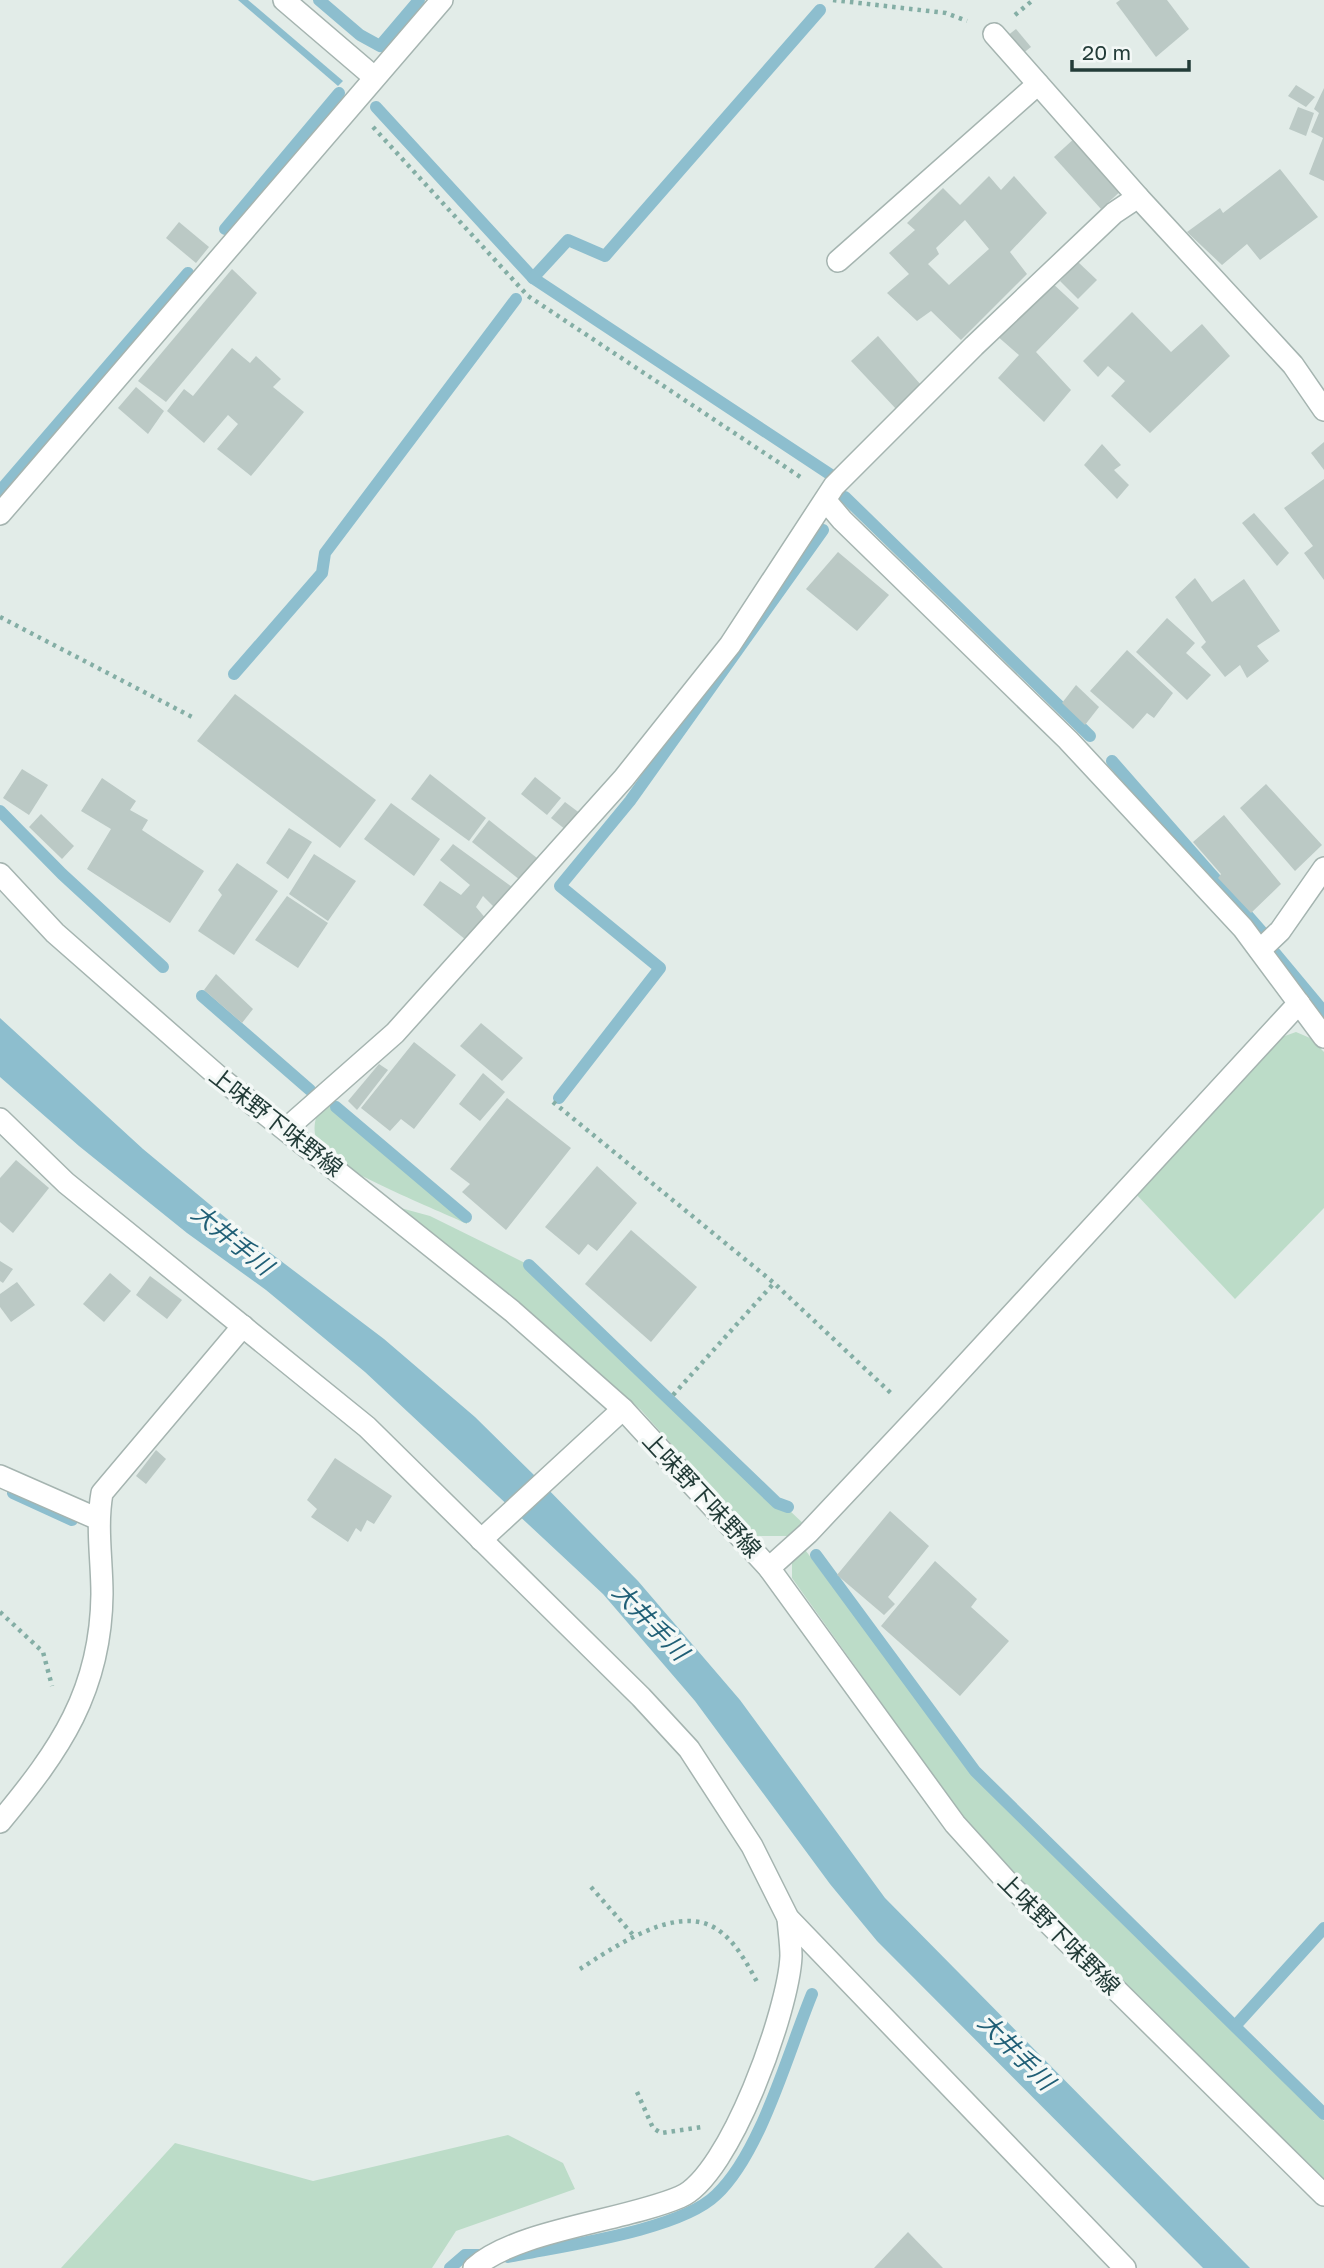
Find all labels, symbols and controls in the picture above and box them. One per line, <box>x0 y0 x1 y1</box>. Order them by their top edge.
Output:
scale bar <box>1072 28 1189 72</box>
text: 20 m <box>1082 39 1131 65</box>
street label: 上味野下味野線 <box>205 1061 349 1182</box>
water label: 大井手川 <box>187 1197 282 1282</box>
street label: 上味野下味野線 <box>638 1426 768 1563</box>
water label: 大井手川 <box>607 1576 697 1668</box>
street label: 上味野下味野線 <box>993 1866 1127 2000</box>
water label: 大井手川 <box>973 2007 1063 2097</box>

